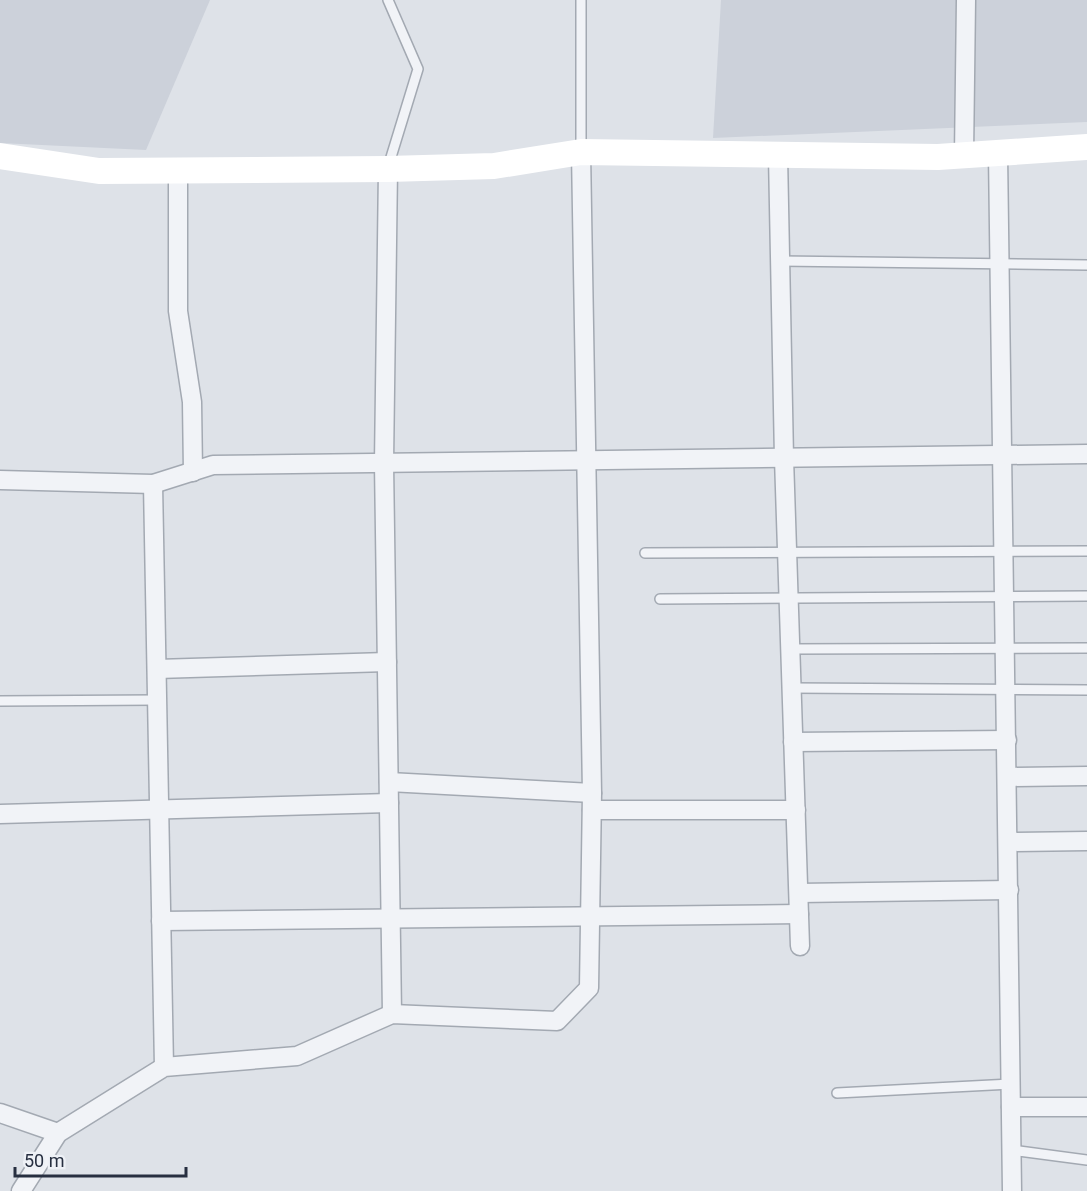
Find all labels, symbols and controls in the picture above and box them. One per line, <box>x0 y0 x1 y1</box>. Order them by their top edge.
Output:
scale bar <box>15 1140 186 1178</box>
text: 50 m <box>24 1150 64 1171</box>

